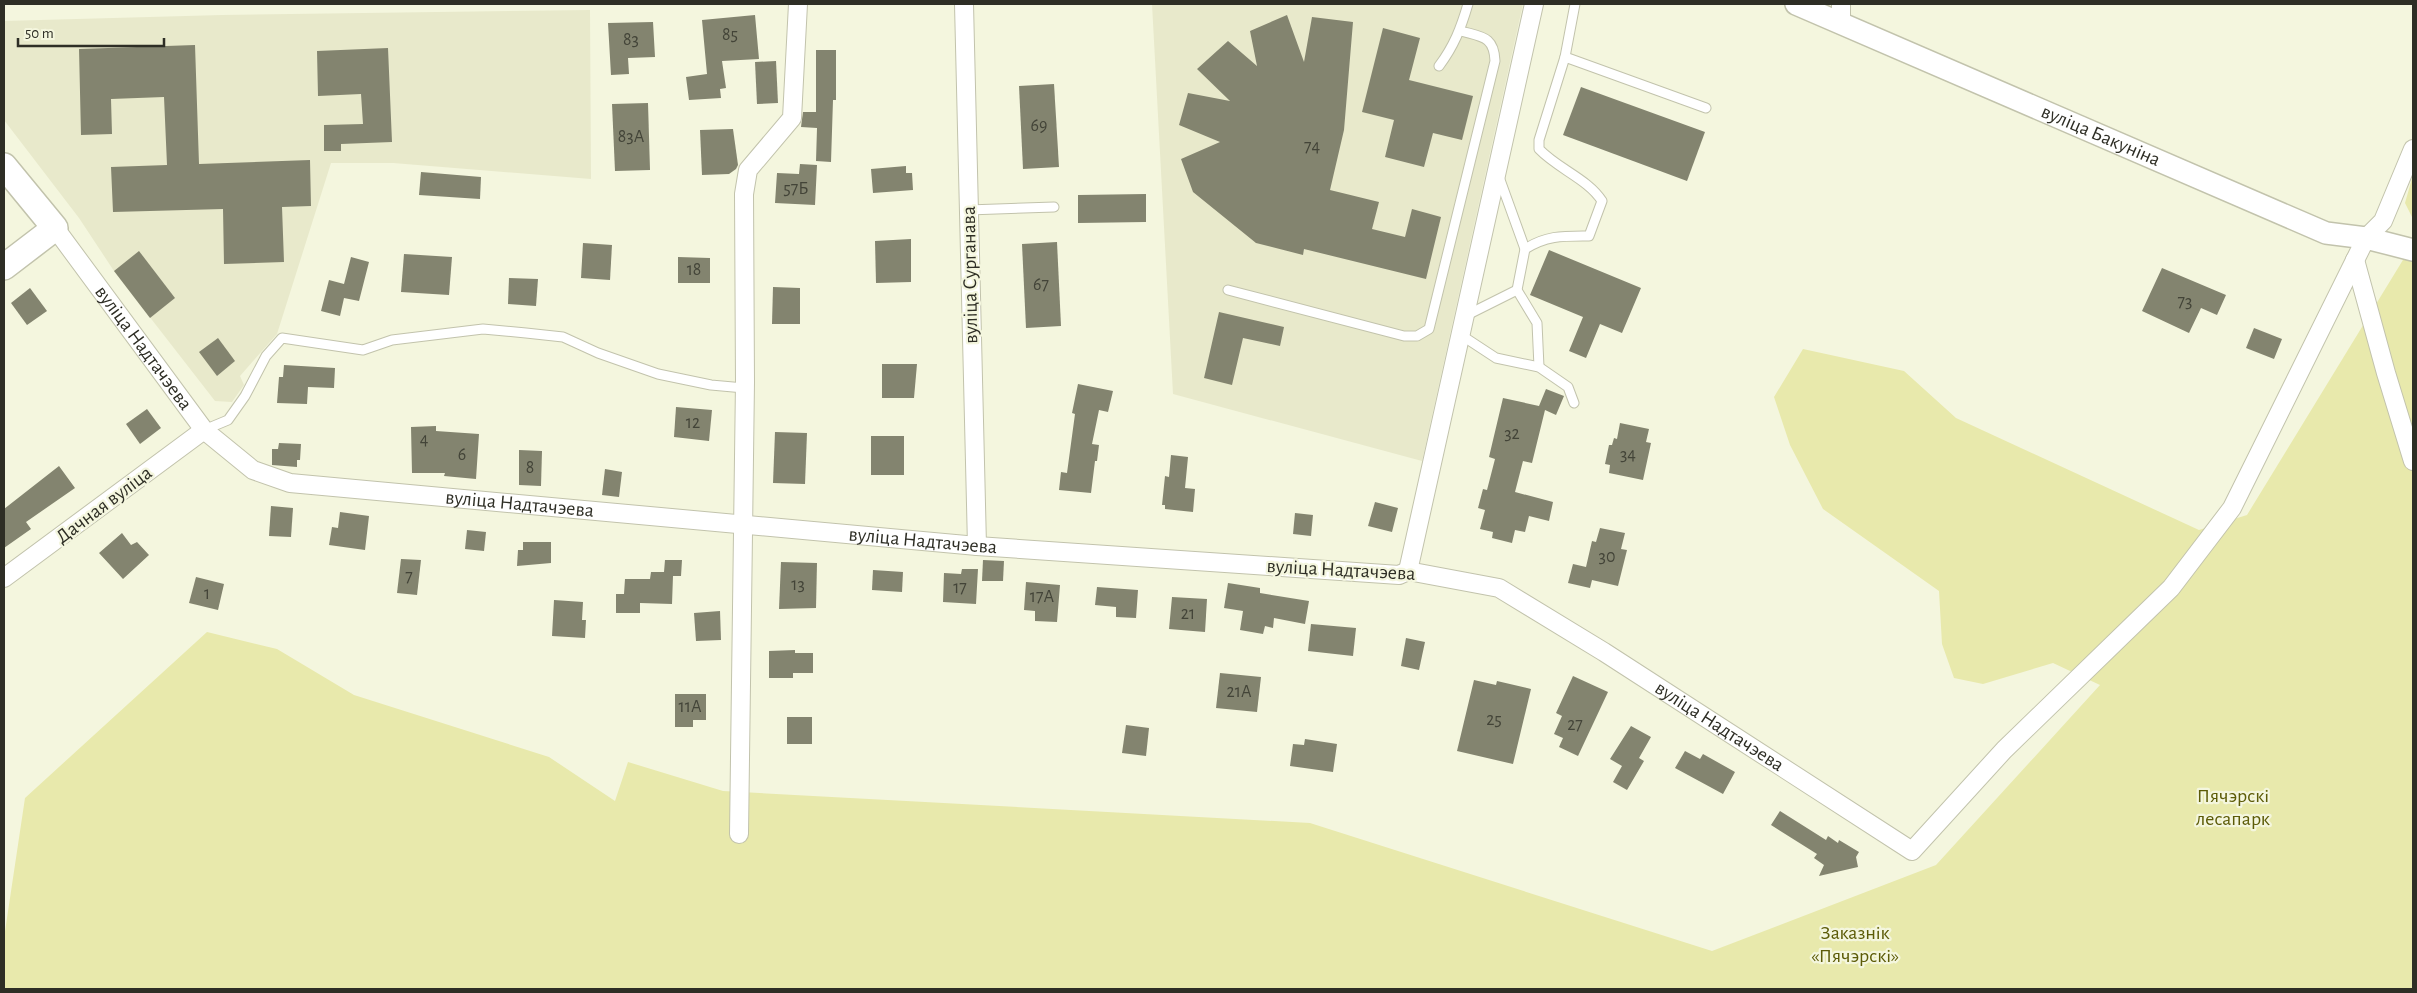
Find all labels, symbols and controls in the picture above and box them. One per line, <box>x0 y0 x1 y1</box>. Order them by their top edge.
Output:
scale bar <box>18 15 164 47</box>
text: 50 m <box>25 26 54 41</box>
house number: 85 <box>722 26 738 44</box>
house number: 83 <box>623 31 639 49</box>
street label: вуліца Бакуніна <box>2038 101 2163 170</box>
house number: 69 <box>1031 117 1047 135</box>
house number: 83А <box>618 128 645 146</box>
house number: 74 <box>1304 138 1320 156</box>
house number: 57Б <box>783 180 809 198</box>
street label: вуліца Сурганава <box>959 206 981 344</box>
house number: 18 <box>687 261 701 279</box>
house number: 67 <box>1033 276 1049 294</box>
street label: вуліца Надтачэева <box>91 282 196 414</box>
house number: 73 <box>2178 293 2192 311</box>
house number: 12 <box>686 414 700 432</box>
house number: 32 <box>1504 425 1520 443</box>
house number: 4 <box>420 431 429 449</box>
house number: 6 <box>458 446 466 464</box>
house number: 34 <box>1620 446 1636 464</box>
house number: 8 <box>526 459 534 477</box>
street label: Дачная вуліца <box>52 463 156 547</box>
street label: вуліца Надтачэева <box>444 487 595 521</box>
street label: вуліца Надтачэева <box>848 524 998 557</box>
house number: 30 <box>1599 548 1615 566</box>
street label: вуліца Надтачэева <box>1266 556 1416 584</box>
house number: 7 <box>405 568 413 586</box>
house number: 13 <box>791 576 805 594</box>
house number: 17 <box>953 579 967 597</box>
house number: 1 <box>204 585 210 603</box>
house number: 17А <box>1030 588 1055 606</box>
house number: 21 <box>1181 605 1195 623</box>
street label: вуліца Надтачэева <box>1651 678 1787 775</box>
house number: 21А <box>1227 683 1252 701</box>
house number: 11А <box>679 698 702 716</box>
house number: 25 <box>1486 711 1502 729</box>
house number: 27 <box>1567 716 1583 734</box>
park label: Пячэрскі лесапарк <box>2196 786 2270 829</box>
park label: Заказнік «Пячэрскі» <box>1811 923 1899 966</box>

